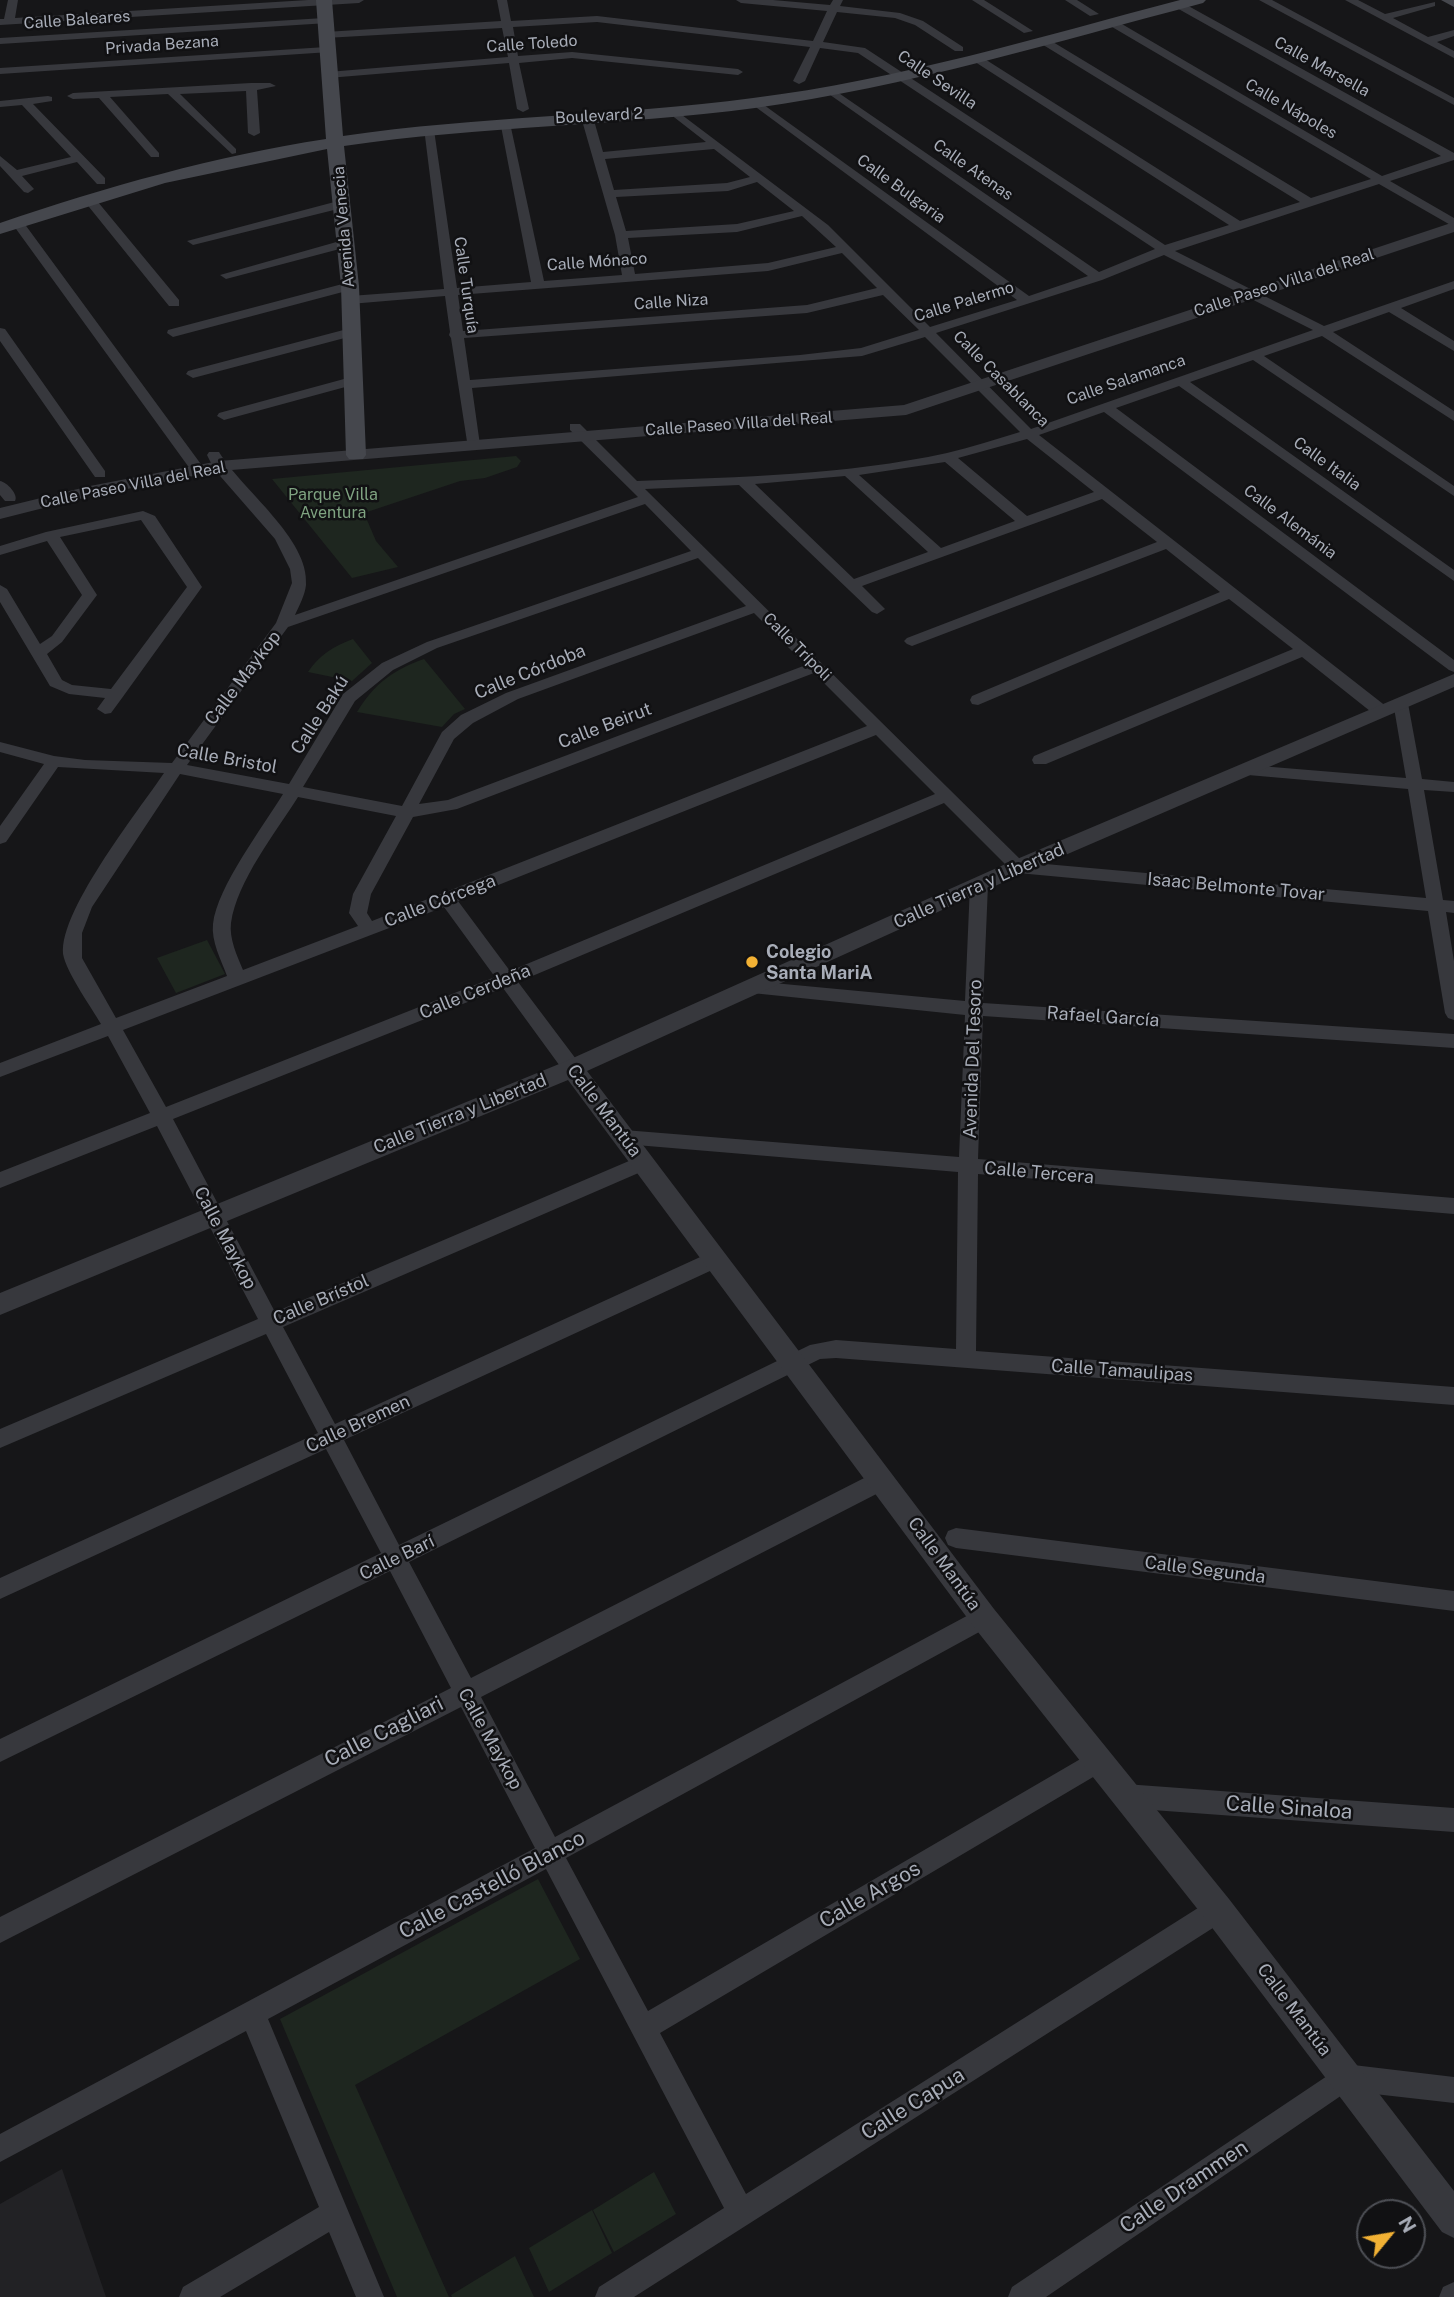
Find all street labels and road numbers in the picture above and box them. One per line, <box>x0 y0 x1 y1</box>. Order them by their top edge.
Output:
street label: Calle Baleares <box>23 7 131 33</box>
street label: Privada Bezana <box>105 31 219 59</box>
street label: Calle Toledo <box>486 31 578 57</box>
street label: Calle Marsella <box>1271 33 1373 101</box>
street label: Calle Sevilla <box>894 46 980 114</box>
street label: Calle Nápoles <box>1242 75 1340 143</box>
street label: Boulevard 2 <box>554 104 644 128</box>
street label: Calle Atenas <box>929 135 1017 205</box>
street label: Calle Bulgaria <box>853 151 949 227</box>
street label: Avenida Venecia <box>329 166 359 288</box>
street label: Calle Turquía <box>450 235 482 335</box>
street label: Calle Paseo Villa del Real <box>1192 245 1376 321</box>
street label: Calle Mónaco <box>546 249 648 275</box>
street label: Calle Palermo <box>912 278 1016 326</box>
street label: Calle Niza <box>633 290 709 314</box>
street label: Calle Casablanca <box>949 327 1053 431</box>
street label: Calle Salamanca <box>1064 351 1188 409</box>
street label: Calle Paseo Villa del Real <box>644 408 834 440</box>
street label: Calle Italia <box>1289 433 1365 495</box>
street label: Calle Paseo Villa del Real <box>39 458 227 512</box>
street label: Calle Alemánia <box>1240 481 1340 563</box>
street label: Calle Trípoli <box>759 609 835 685</box>
street label: Calle Maykop <box>200 626 286 730</box>
street label: Calle Córdoba <box>471 640 589 704</box>
street label: Calle Bakú <box>287 672 353 758</box>
street label: Calle Beirut <box>555 698 655 754</box>
street label: Calle Bristol <box>175 740 279 778</box>
street label: Calle Tierra y Libertad <box>890 839 1068 933</box>
street label: Isaac Belmonte Tovar <box>1146 868 1326 906</box>
street label: Calle Córcega <box>381 870 499 932</box>
street label: Calle Cerdeña <box>416 960 534 1024</box>
street label: Avenida Del Tesoro <box>959 979 987 1139</box>
street label: Rafael García <box>1046 1002 1160 1032</box>
street label: Calle Mantúa <box>562 1061 646 1161</box>
street label: Calle Tierra y Libertad <box>370 1069 550 1159</box>
street label: Calle Tercera <box>983 1157 1095 1189</box>
street label: Calle Maykop <box>189 1183 261 1293</box>
street label: Calle Brístol <box>270 1270 372 1330</box>
street label: Calle Tamaulipas <box>1050 1355 1194 1387</box>
street label: Calle Bremen <box>303 1390 413 1458</box>
street label: Calle Mantúa <box>903 1513 985 1615</box>
street label: Calle Barí <box>356 1531 438 1585</box>
street label: Calle Segunda <box>1143 1552 1267 1588</box>
street label: Calle Maykop <box>453 1684 527 1794</box>
street label: Calle Cagliari <box>320 1691 448 1773</box>
street label: Calle Sinaloa <box>1225 1791 1353 1825</box>
street label: Calle Castelló Blanco <box>395 1825 589 1945</box>
street label: Calle Argos <box>815 1856 925 1934</box>
street label: Calle Mantúa <box>1252 1960 1336 2060</box>
street label: Calle Capua <box>857 2062 969 2146</box>
street label: Calle Drammen <box>1115 2135 1253 2239</box>

